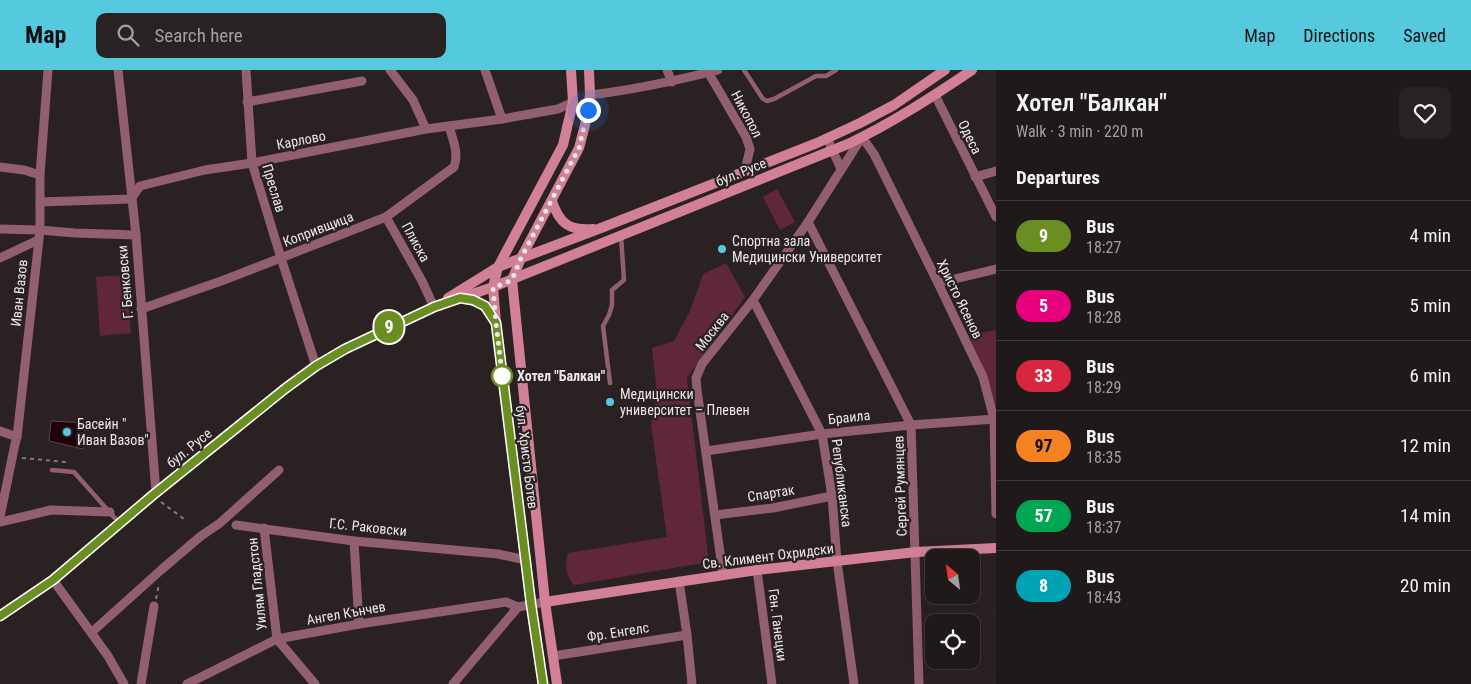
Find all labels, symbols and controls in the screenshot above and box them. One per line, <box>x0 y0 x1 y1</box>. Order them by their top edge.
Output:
search box <box>96 13 446 58</box>
text: Map <box>25 21 66 49</box>
icon: search <box>114 21 142 49</box>
text: Search here <box>154 24 243 47</box>
text: Map <box>1244 25 1275 46</box>
text: Directions <box>1303 25 1375 46</box>
text: Saved <box>1403 25 1446 46</box>
button: heart <box>1399 87 1451 139</box>
street label: Никопол <box>728 88 766 140</box>
text: Хотел "Балкан" <box>1016 89 1167 117</box>
your location <box>576 98 601 123</box>
street label: Одеса <box>955 117 985 157</box>
text: Walk · 3 min · 220 m <box>1016 122 1143 141</box>
street label: Карлово <box>275 127 327 153</box>
street label: бул. Русе <box>713 154 769 189</box>
street label: Преслав <box>259 162 289 214</box>
text: Departures <box>1016 166 1100 189</box>
street label: Копривщица <box>280 208 356 250</box>
text: Bus <box>1086 215 1115 238</box>
street label: Плиска <box>399 219 433 265</box>
text: 4 min <box>1409 224 1451 247</box>
text: 9 <box>1039 225 1048 246</box>
place label: Спортна зала Медицински Университет <box>732 233 882 265</box>
text: 18:27 <box>1086 238 1121 257</box>
marker: Спортна зала Медицински Университет <box>716 243 728 255</box>
street label: Г. Бенковски <box>114 245 136 319</box>
street label: Христо Ясенов <box>934 257 986 341</box>
street label: Иван Вазов <box>8 259 30 327</box>
text: Bus <box>1086 285 1115 308</box>
text: 5 min <box>1409 294 1451 317</box>
text: 5 <box>1039 295 1048 316</box>
text: 18:28 <box>1086 308 1121 327</box>
street label: Москва <box>692 309 732 353</box>
line badge: 9 <box>373 311 405 343</box>
text: 9 <box>384 316 394 337</box>
text: Bus <box>1086 355 1115 378</box>
text: 6 min <box>1409 364 1451 387</box>
marker: Хотел "Балкан" <box>491 365 513 387</box>
text: 33 <box>1034 365 1053 386</box>
place label: Хотел "Балкан" <box>517 368 606 384</box>
text: 18:29 <box>1086 378 1121 397</box>
place label: Медицински университет – Плевен <box>620 386 750 418</box>
marker: Медицински университет – Плевен <box>604 396 616 408</box>
street label: бул. Христо Ботев <box>513 404 541 510</box>
street label: Браила <box>827 407 871 427</box>
place label: Басейн " Иван Вазов" <box>77 416 149 448</box>
street label: бул. Русе <box>163 425 215 471</box>
text: Bus <box>1086 425 1115 448</box>
marker: Басейн " Иван Вазов" <box>61 426 73 438</box>
text: 12 min <box>1400 434 1451 457</box>
street label: Сергей Румянцев <box>890 435 910 537</box>
text: 97 <box>1034 435 1053 456</box>
street label: Републиканска <box>829 438 855 528</box>
text: 18:35 <box>1086 448 1121 467</box>
street label: Спартак <box>746 481 796 505</box>
text: Bus <box>1086 495 1115 518</box>
text: 14 min <box>1400 504 1451 527</box>
text: 57 <box>1034 505 1053 526</box>
street label: Г.С. Раковски <box>328 515 408 539</box>
text: 18:37 <box>1086 518 1121 537</box>
street label: Уилям Гладстон <box>244 537 270 631</box>
street label: Св. Климент Охридски <box>701 540 835 572</box>
north arrow <box>925 549 980 604</box>
map controls <box>925 549 980 669</box>
text: Bus <box>1086 565 1115 588</box>
text: 20 min <box>1400 574 1451 597</box>
text: 8 <box>1039 575 1048 596</box>
street label: Ген. Ганецки <box>766 588 790 662</box>
text: 18:43 <box>1086 588 1121 607</box>
street label: Ангел Кънчев <box>305 598 387 628</box>
button: locate <box>925 614 980 669</box>
street label: Фр. Енгелс <box>586 619 650 645</box>

